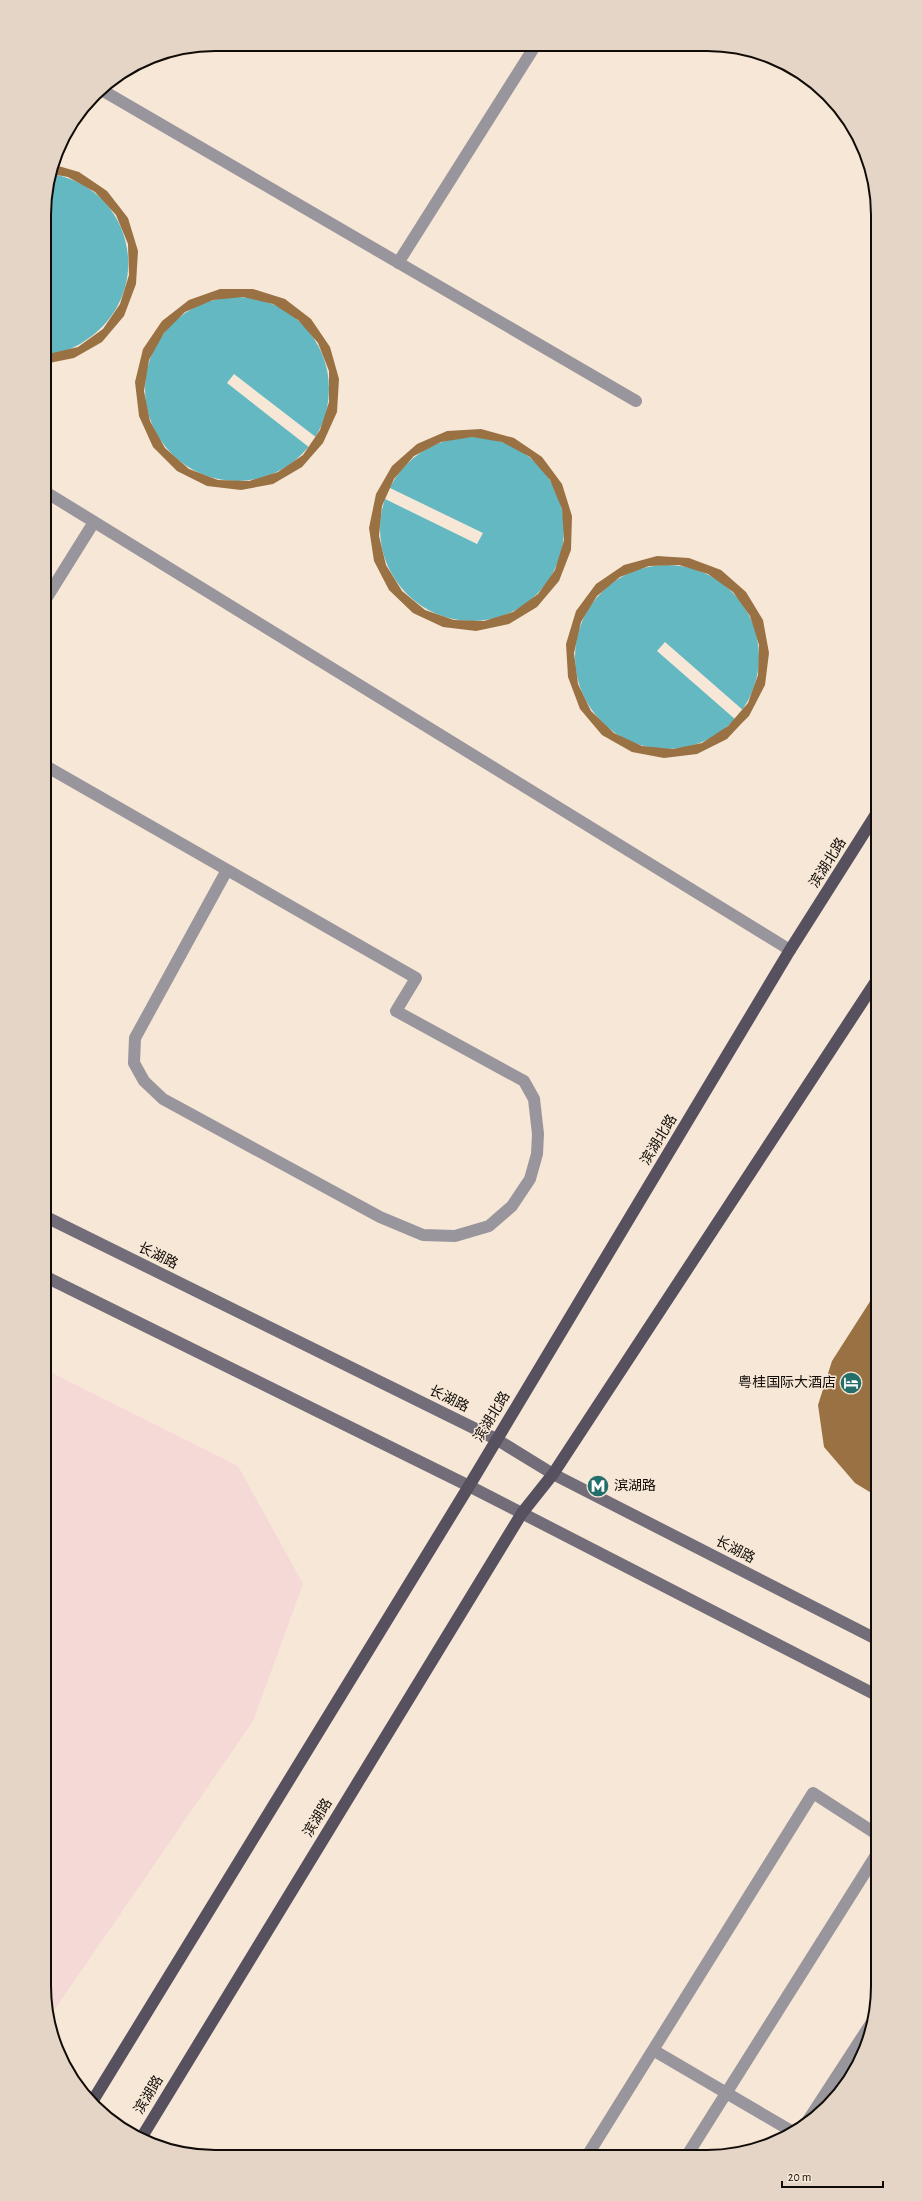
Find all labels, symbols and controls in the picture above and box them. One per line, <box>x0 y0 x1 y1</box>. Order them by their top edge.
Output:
street label: 滨湖北路 <box>806 834 849 890</box>
street label: 滨湖北路 <box>637 1111 679 1168</box>
street label: 长湖路 <box>136 1240 180 1271</box>
hotel icon: 粤桂国际大酒店 <box>838 1370 864 1396</box>
place label: 粤桂国际大酒店 <box>738 1375 836 1390</box>
street label: 长湖路 <box>427 1383 471 1414</box>
street label: 滨湖北路 <box>470 1388 512 1445</box>
metro station icon: 滨湖路 <box>585 1473 611 1499</box>
place label: 滨湖路 <box>614 1478 656 1493</box>
street label: 长湖路 <box>713 1533 757 1566</box>
street label: 滨湖路 <box>300 1796 335 1840</box>
street label: 滨湖路 <box>131 2073 166 2117</box>
scale bar <box>782 2163 883 2189</box>
text: 20 m <box>788 2171 811 2183</box>

